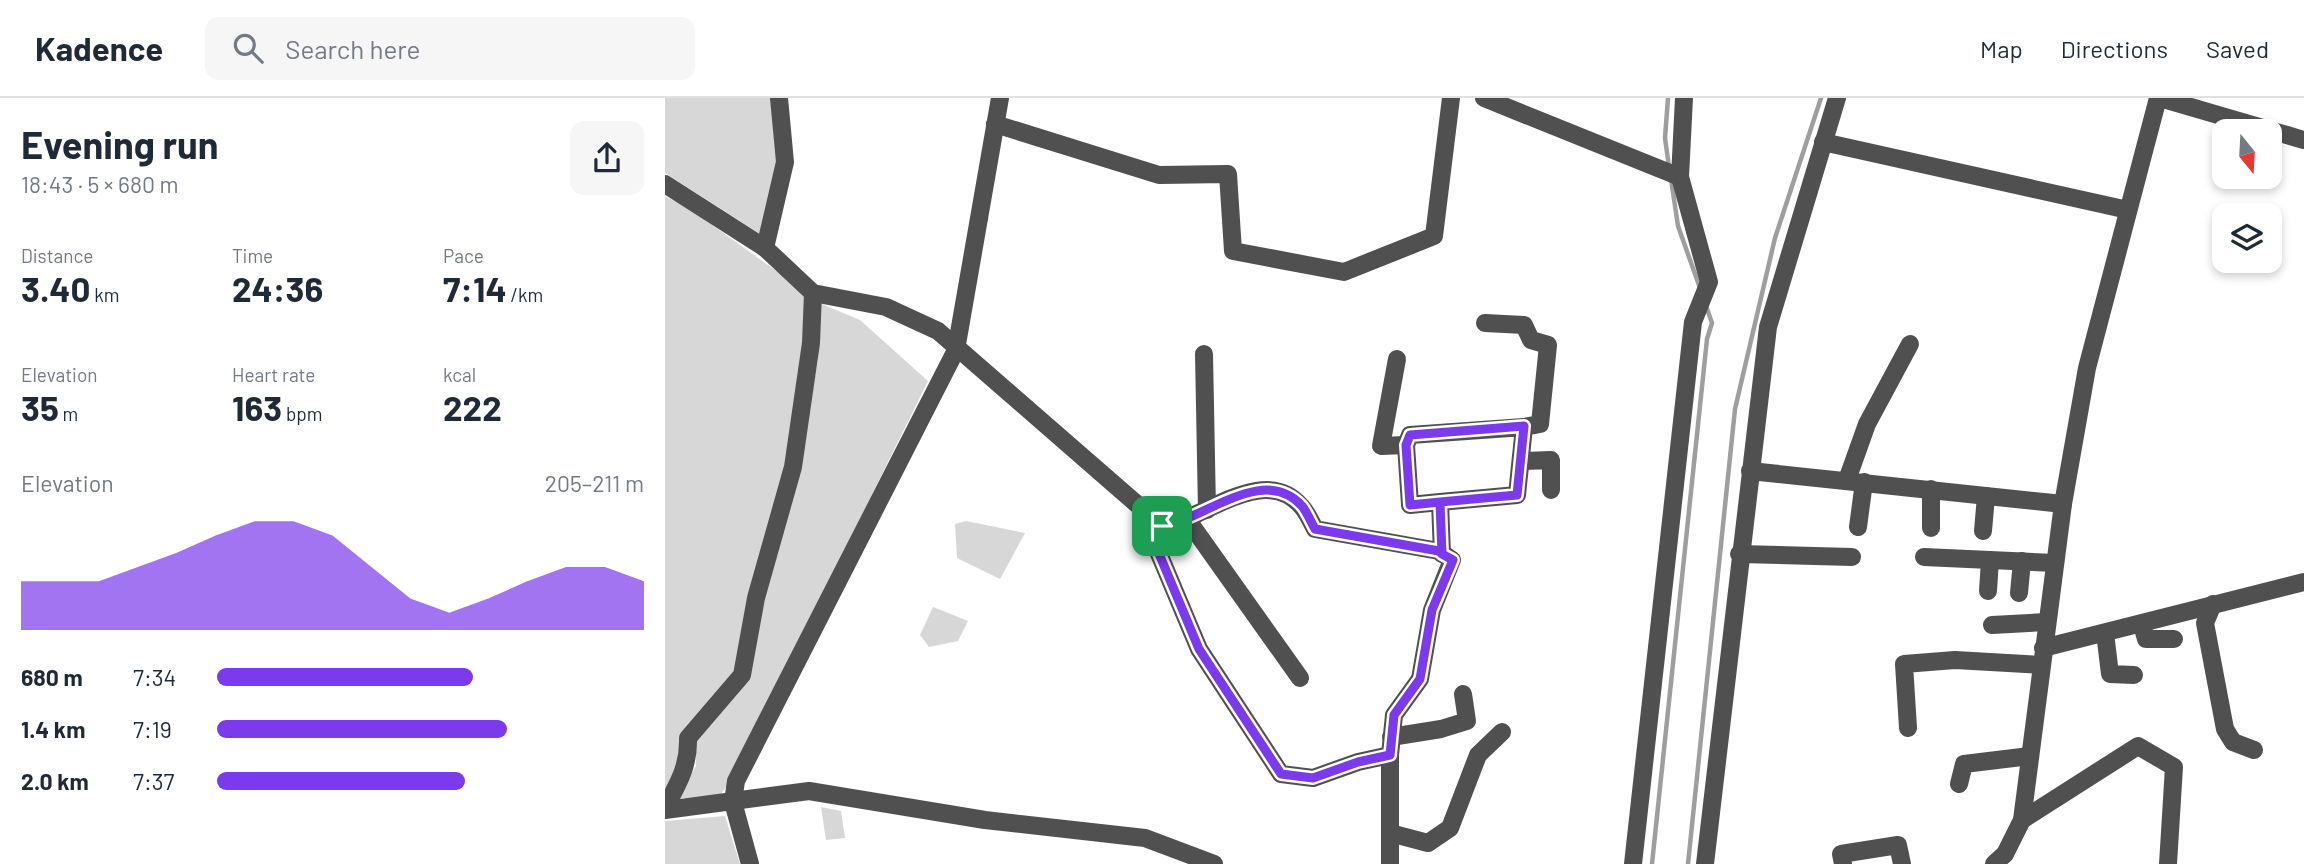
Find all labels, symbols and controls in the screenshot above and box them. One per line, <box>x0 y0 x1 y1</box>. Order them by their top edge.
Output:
search box <box>205 17 695 80</box>
text: Kadence <box>35 28 163 68</box>
icon: search <box>229 29 267 67</box>
text: Search here <box>285 33 420 64</box>
text: Map <box>1980 34 2023 63</box>
text: Directions <box>2061 34 2168 63</box>
text: Saved <box>2206 34 2269 63</box>
north arrow <box>2212 119 2282 189</box>
map controls <box>2212 119 2282 273</box>
text: Evening run <box>21 121 219 167</box>
button: share <box>570 121 644 195</box>
text: 18:43 · 5 × 680 m <box>21 170 179 198</box>
button: layers <box>2212 203 2282 273</box>
text: Distance <box>21 244 93 267</box>
text: Time <box>232 244 273 267</box>
text: Pace <box>443 244 484 267</box>
text: 3.40 <box>21 267 90 309</box>
text: 24:36 <box>232 267 323 309</box>
text: 7:14 <box>443 267 507 309</box>
text: km <box>90 283 120 306</box>
text: /km <box>507 283 543 306</box>
text: Elevation <box>21 363 98 386</box>
text: Heart rate <box>232 363 315 386</box>
text: kcal <box>443 363 476 386</box>
text: 35 <box>21 386 59 428</box>
text: 163 <box>232 386 282 428</box>
text: 222 <box>443 386 502 428</box>
text: m <box>59 402 78 425</box>
text: bpm <box>282 402 322 425</box>
text: Elevation <box>21 469 114 497</box>
text: 205–211 m <box>545 469 644 497</box>
pin <box>1132 496 1192 556</box>
icon: arrive <box>1143 507 1181 545</box>
text: 680 m <box>21 663 83 691</box>
text: 7:34 <box>133 663 176 691</box>
text: 1.4 km <box>21 715 85 743</box>
text: 7:19 <box>133 715 172 743</box>
text: 2.0 km <box>21 767 89 795</box>
text: 7:37 <box>133 767 174 795</box>

